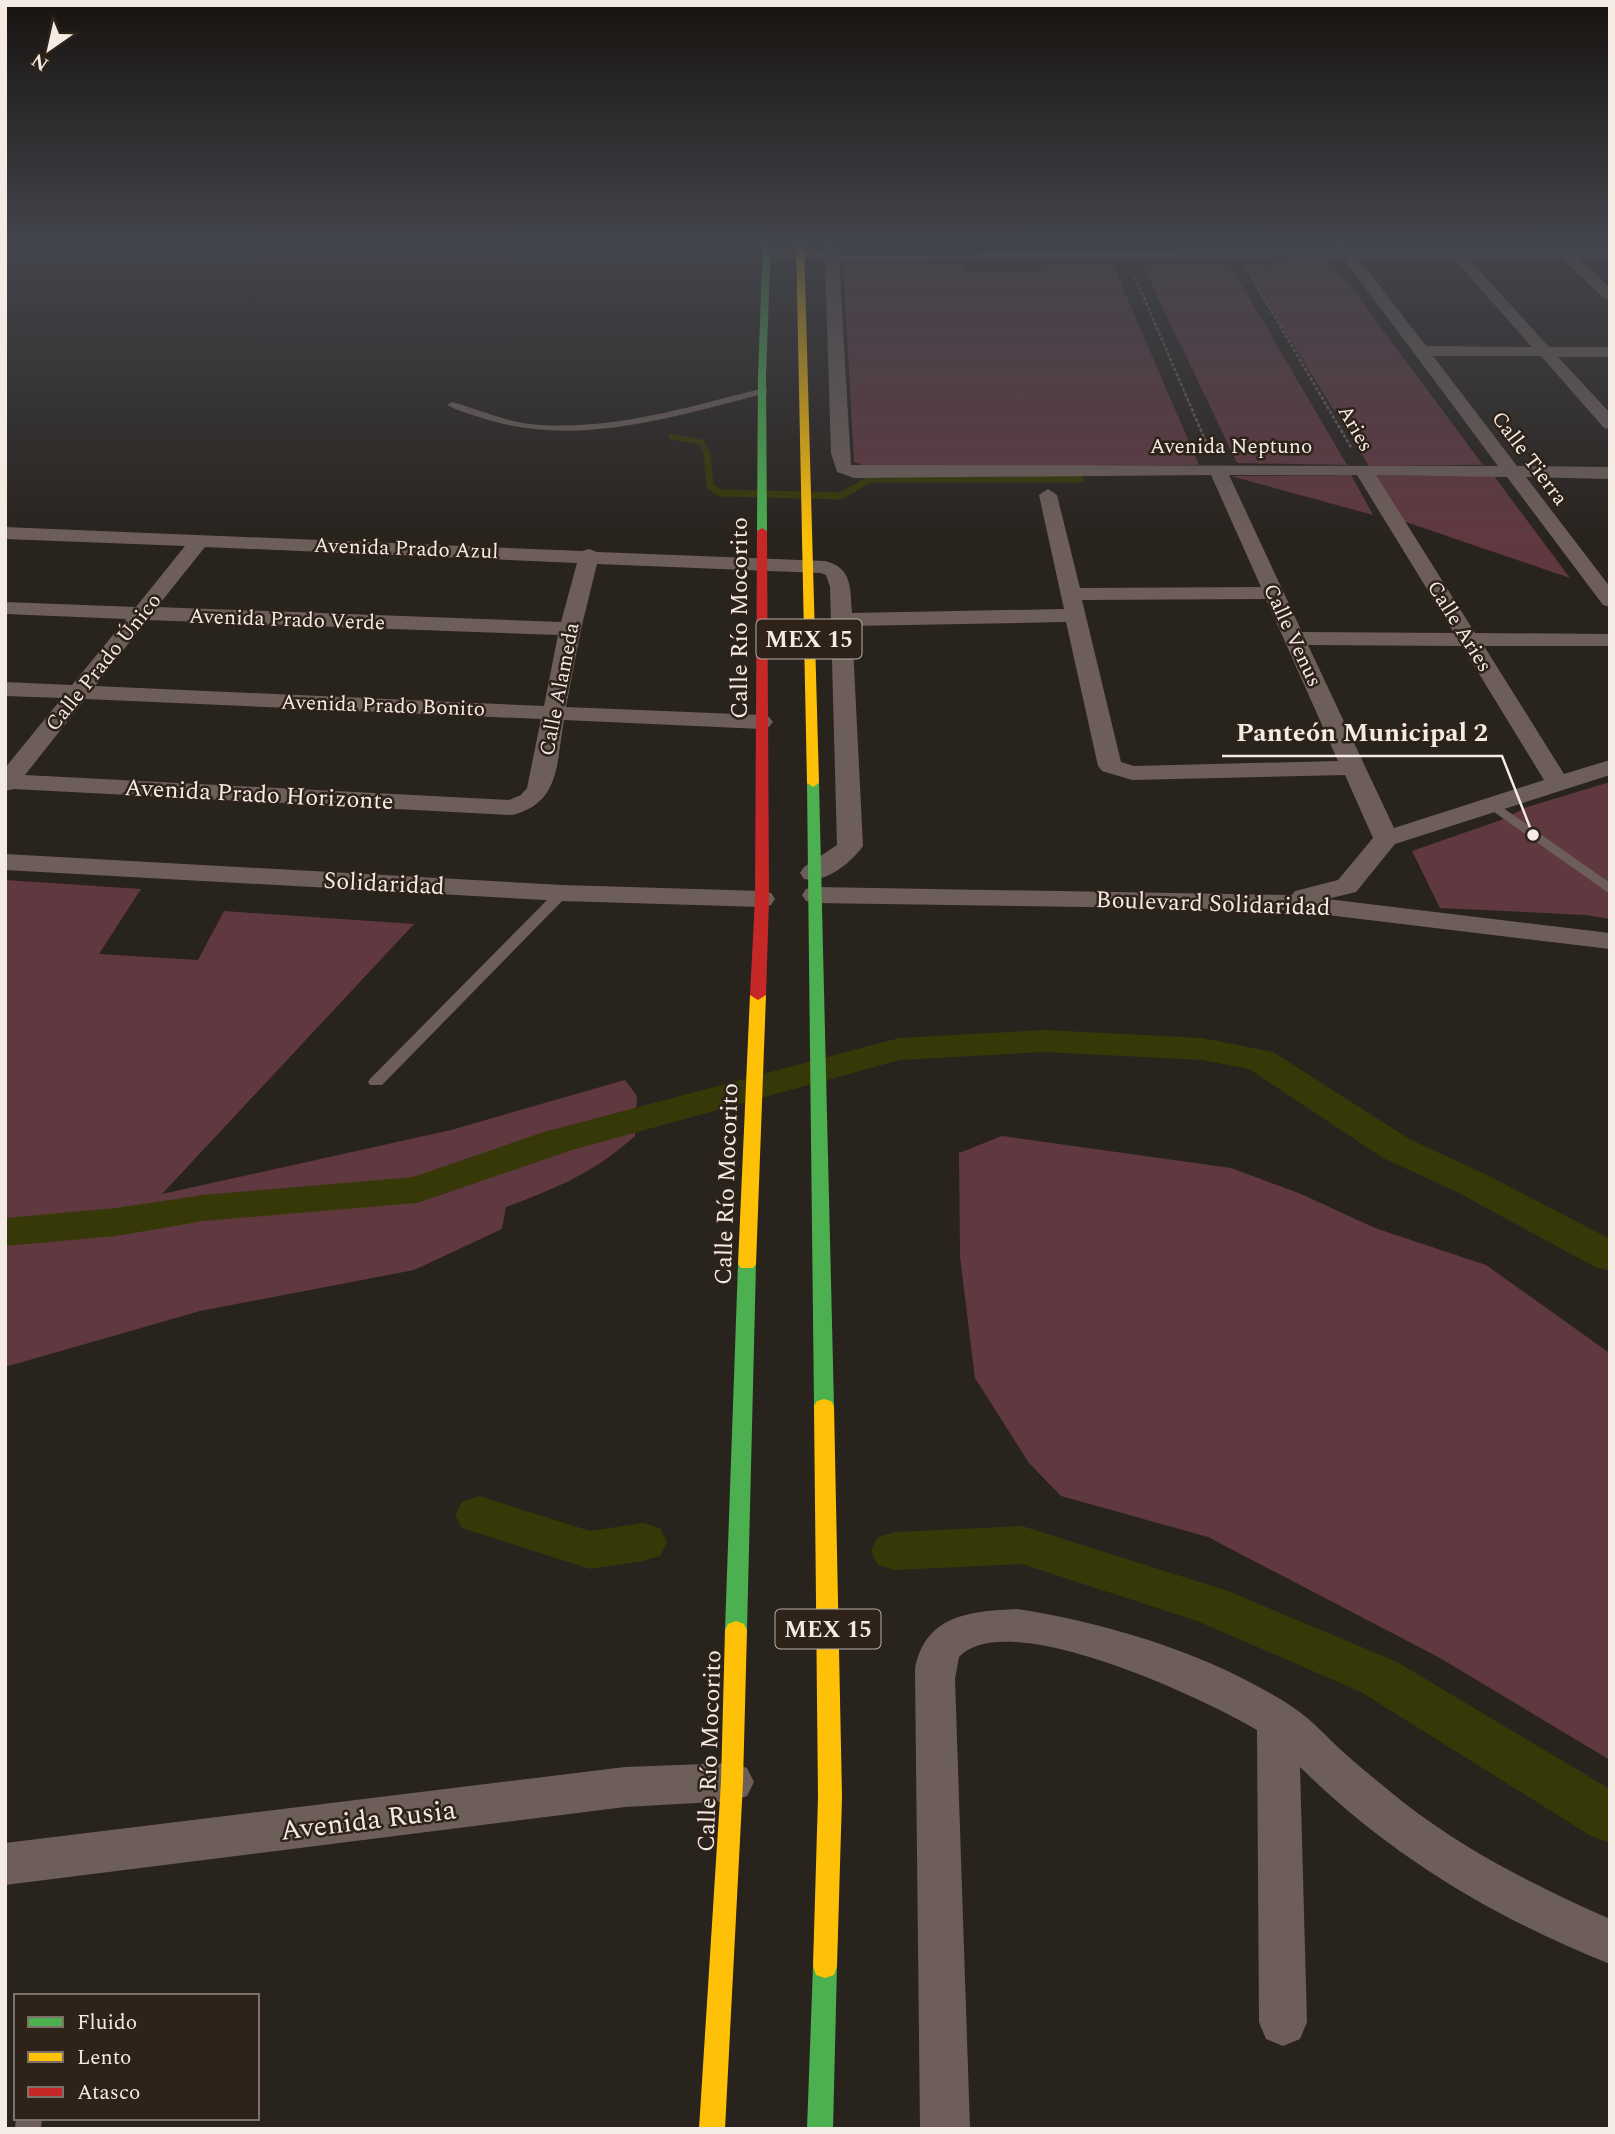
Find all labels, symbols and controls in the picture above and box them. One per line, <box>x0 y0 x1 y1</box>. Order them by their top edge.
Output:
north arrow <box>14 14 84 84</box>
text: N <box>26 45 55 78</box>
street label: Aries <box>1329 399 1381 458</box>
street label: Calle Tierra <box>1483 405 1576 513</box>
street label: Avenida Neptuno <box>1150 431 1312 463</box>
street label: Calle Río Mocorito <box>722 517 758 719</box>
street label: Avenida Prado Azul <box>313 530 499 568</box>
street label: Calle Aries <box>1418 574 1500 679</box>
street label: Calle Venus <box>1254 578 1330 692</box>
street label: Calle Prado Único <box>38 586 170 739</box>
street label: Avenida Prado Verde <box>188 601 386 639</box>
street label: Calle Alameda <box>531 619 589 759</box>
road number: MEX 15 <box>756 620 862 659</box>
street label: Avenida Prado Bonito <box>280 686 486 726</box>
callout: Panteón Municipal 2 <box>1222 709 1502 756</box>
text: Panteón Municipal 2 <box>1236 713 1488 753</box>
street label: Avenida Prado Horizonte <box>123 770 394 820</box>
street label: Solidaridad <box>322 863 446 905</box>
street label: Boulevard Solidaridad <box>1095 882 1331 926</box>
street label: Calle Río Mocorito <box>705 1082 749 1286</box>
road number: MEX 15 <box>776 1610 880 1648</box>
street label: Calle Río Mocorito <box>688 1649 732 1853</box>
street label: Avenida Rusia <box>278 1788 459 1853</box>
legend <box>14 1994 259 2120</box>
text: Fluido <box>77 2007 137 2039</box>
text: Lento <box>77 2042 131 2074</box>
text: Atasco <box>77 2077 140 2109</box>

